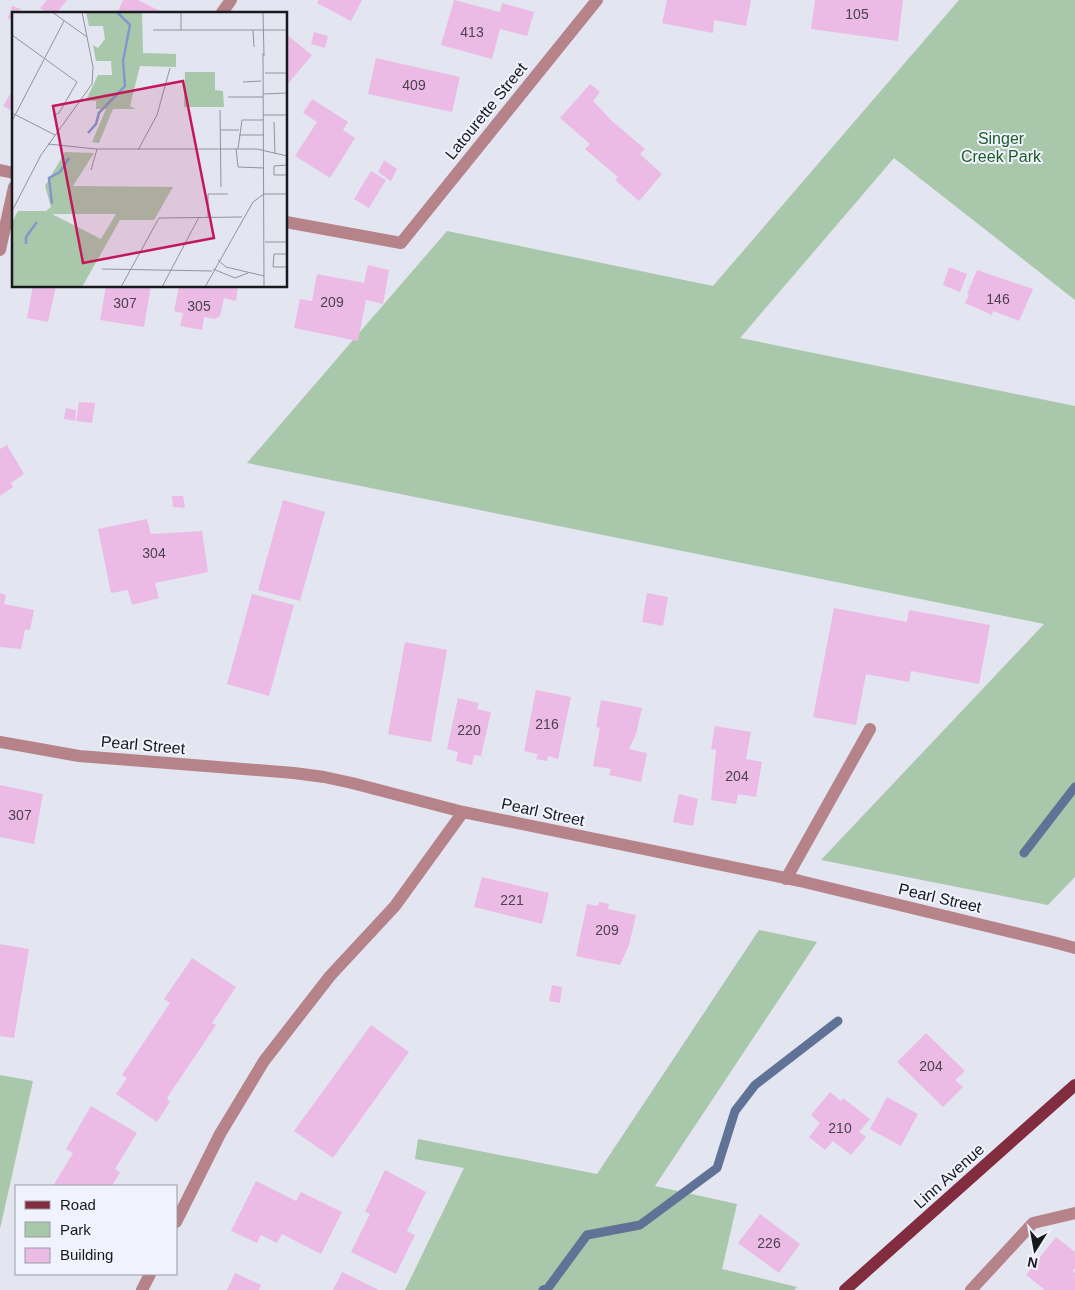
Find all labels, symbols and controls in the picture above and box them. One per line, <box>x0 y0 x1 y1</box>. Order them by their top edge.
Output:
house number: 105 <box>845 6 869 22</box>
inset map <box>12 12 288 288</box>
house number: 413 <box>460 24 484 40</box>
street label: Latourette Street <box>442 59 530 163</box>
house number: 409 <box>402 77 426 93</box>
park label: Singer Creek Park <box>961 130 1042 165</box>
house number: 146 <box>986 291 1010 307</box>
house number: 209 <box>320 294 344 310</box>
house number: 307 <box>113 295 137 311</box>
house number: 305 <box>187 298 211 314</box>
house number: 304 <box>142 545 166 561</box>
house number: 216 <box>535 716 559 732</box>
house number: 220 <box>457 722 481 738</box>
street label: Pearl Street <box>100 733 186 757</box>
house number: 204 <box>725 768 749 784</box>
street label: Pearl Street <box>500 795 587 829</box>
house number: 307 <box>8 807 32 823</box>
street label: Pearl Street <box>897 880 984 916</box>
house number: 221 <box>500 892 524 908</box>
house number: 209 <box>595 922 619 938</box>
house number: 204 <box>919 1058 943 1074</box>
house number: 210 <box>828 1120 852 1136</box>
street label: Linn Avenue <box>911 1140 987 1212</box>
legend <box>15 1185 178 1275</box>
text: Road <box>60 1196 96 1213</box>
text: Park <box>60 1221 91 1238</box>
north arrow <box>1010 1225 1060 1275</box>
house number: 226 <box>757 1235 781 1251</box>
text: Building <box>60 1246 113 1263</box>
text: N <box>1026 1254 1039 1272</box>

